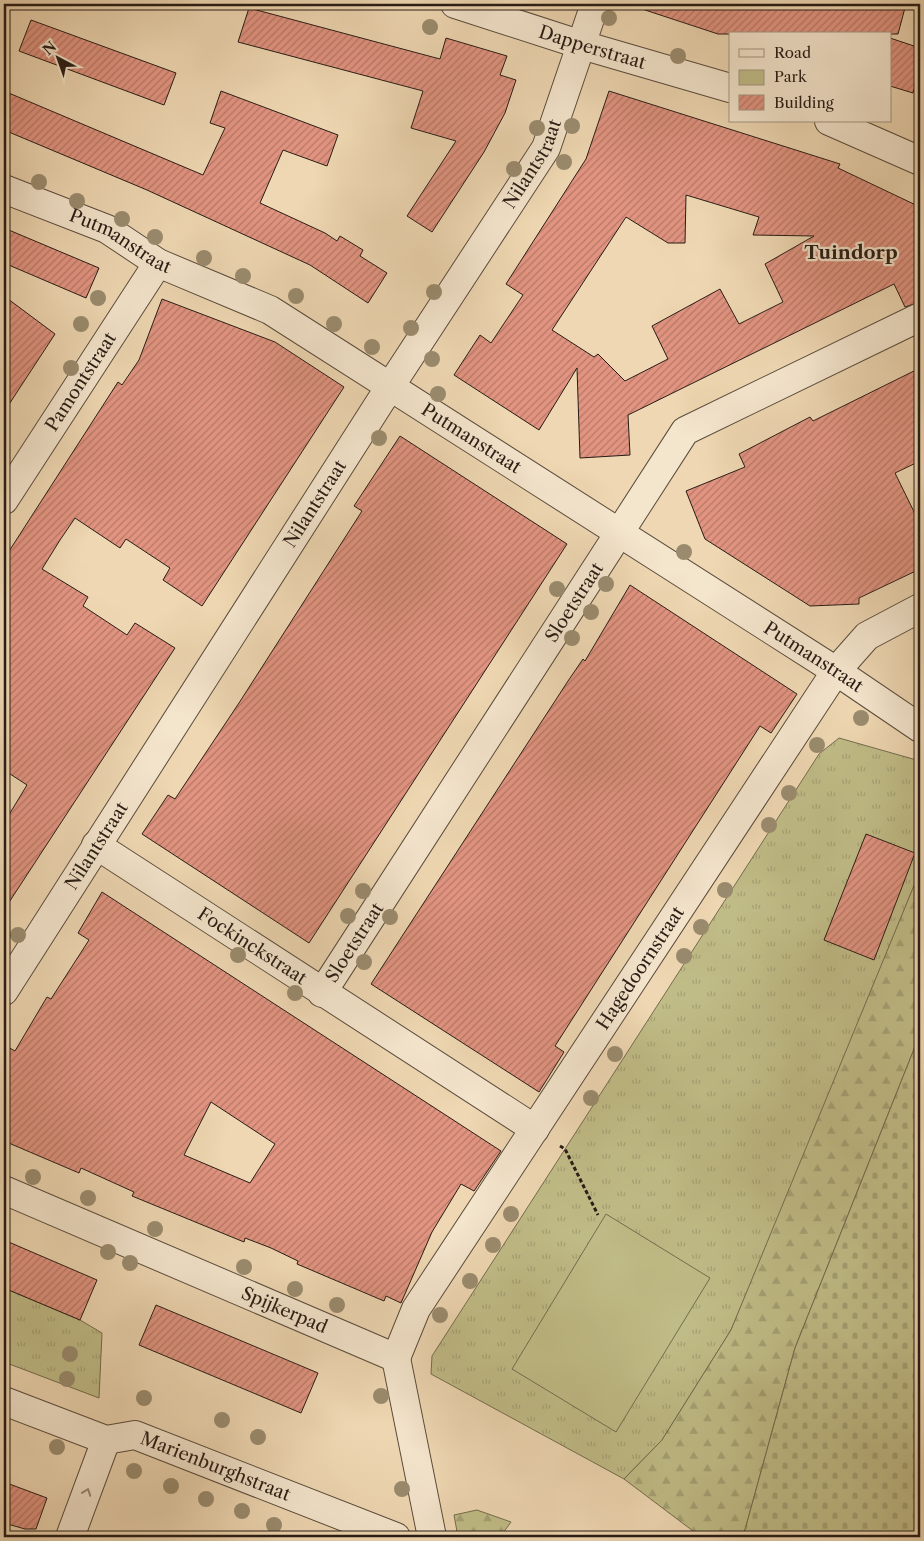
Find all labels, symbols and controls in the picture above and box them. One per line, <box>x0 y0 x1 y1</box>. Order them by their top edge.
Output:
street label: Dapperstraat <box>536 21 649 74</box>
north arrow <box>32 32 82 82</box>
legend <box>729 32 892 122</box>
text: N <box>39 37 60 59</box>
text: Road <box>774 43 811 62</box>
text: Park <box>774 67 808 86</box>
text: Building <box>774 93 834 112</box>
street label: Nilantstraat <box>498 116 566 213</box>
street label: Putmanstraat <box>66 204 175 278</box>
district label: Tuindorp <box>804 241 898 264</box>
street label: Pamontstraat <box>41 328 121 435</box>
street label: Putmanstraat <box>417 398 526 479</box>
street label: Nilantstraat <box>279 455 352 552</box>
street label: Sloetstraat <box>540 558 608 646</box>
street label: Putmanstraat <box>760 617 868 698</box>
street label: Nilantstraat <box>60 798 133 894</box>
street label: Sloetstraat <box>321 898 389 987</box>
street label: Hagedoornstraat <box>592 902 689 1034</box>
street label: Fockinckstraat <box>194 903 311 990</box>
street label: Spijkerpad <box>238 1282 331 1338</box>
street label: Marienburghstraat <box>137 1427 294 1506</box>
one-way arrow <box>81 1488 91 1496</box>

